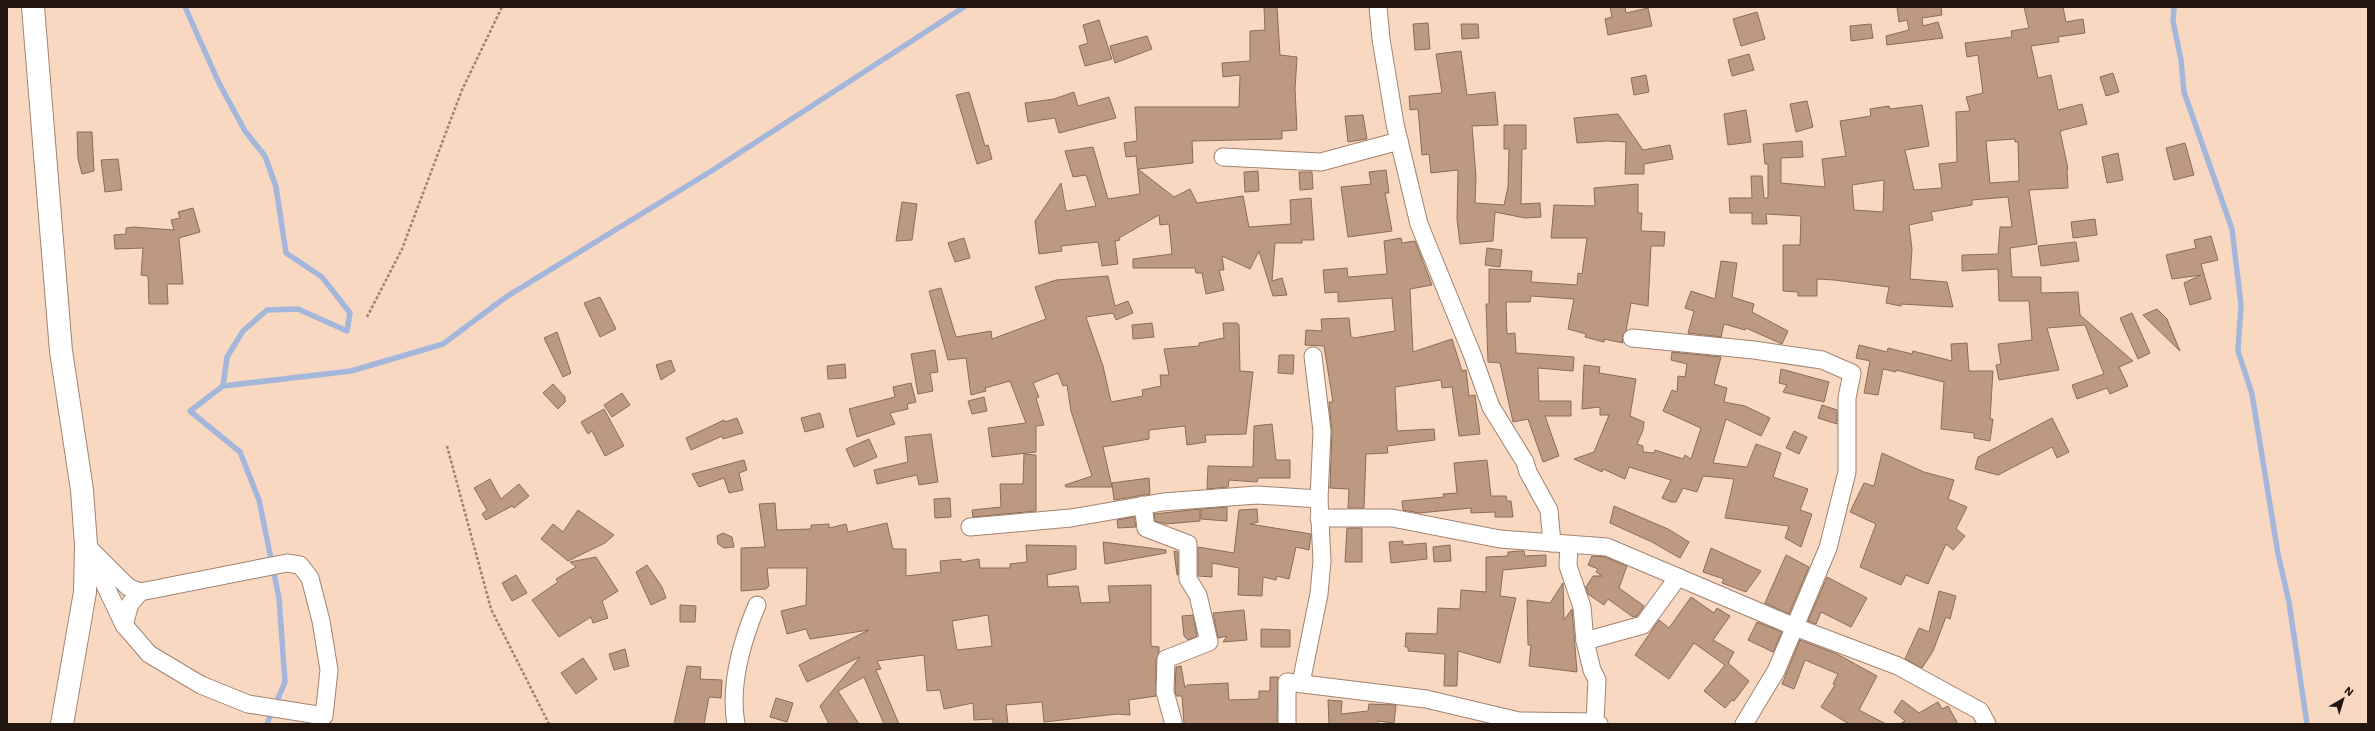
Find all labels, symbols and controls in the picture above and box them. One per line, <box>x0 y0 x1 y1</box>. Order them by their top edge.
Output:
north arrow <box>2323 679 2363 719</box>
text: N <box>2342 684 2356 699</box>

